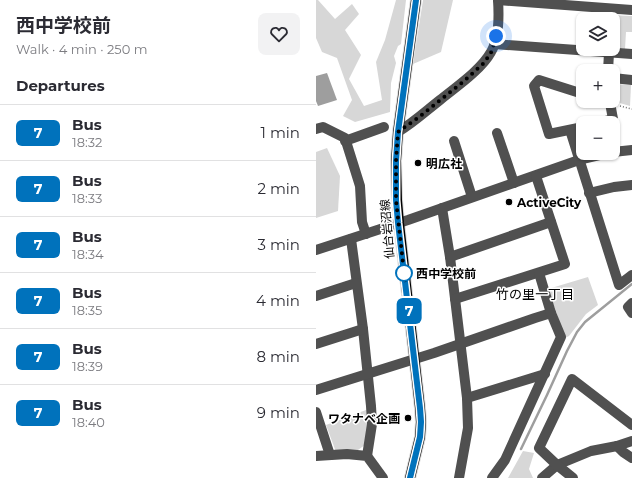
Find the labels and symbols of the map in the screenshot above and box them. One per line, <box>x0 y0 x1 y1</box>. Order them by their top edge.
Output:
your location <box>486 26 506 46</box>
place label: 明広社 <box>426 156 462 171</box>
marker: 明広社 <box>413 158 423 168</box>
place label: ActiveCity <box>516 195 582 210</box>
marker: ActiveCity <box>504 197 514 207</box>
street label: 仙台岩沼線 <box>377 198 397 260</box>
marker: 西中学校前 <box>395 264 413 282</box>
place label: 西中学校前 <box>416 266 476 281</box>
district label: 竹の里一丁目 <box>496 286 574 302</box>
line badge: 7 <box>396 298 422 324</box>
place label: ワタナベ企画 <box>328 411 400 426</box>
marker: ワタナベ企画 <box>403 413 413 423</box>

